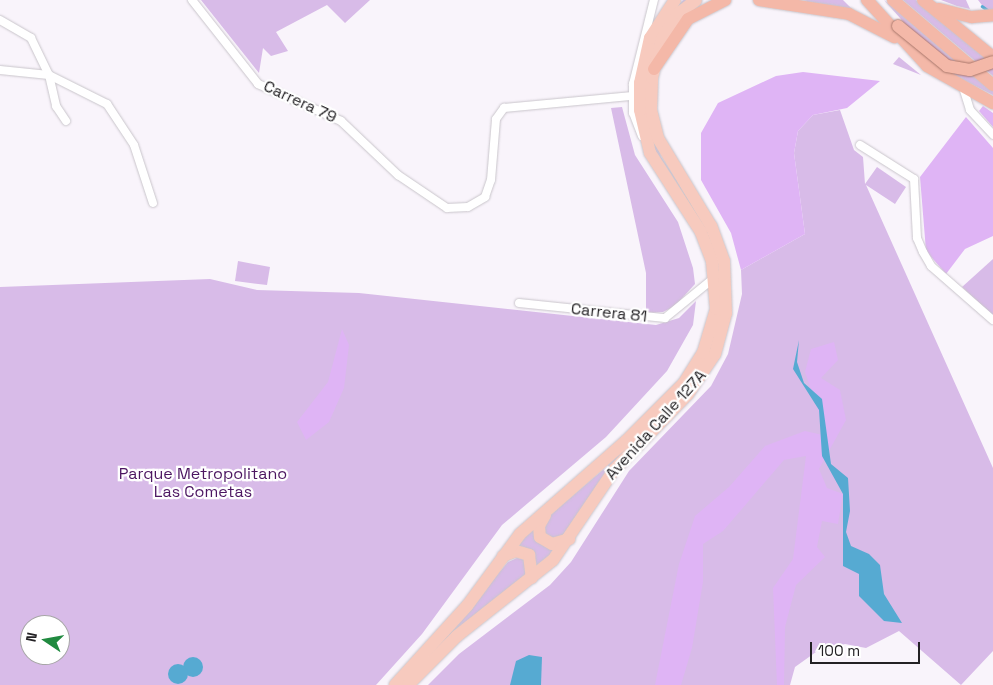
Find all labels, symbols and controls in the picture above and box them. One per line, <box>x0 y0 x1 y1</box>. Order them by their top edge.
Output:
street label: Carrera 79 <box>260 77 340 127</box>
street label: Carrera 81 <box>570 299 648 327</box>
street label: Avenida Calle 127A <box>602 366 710 484</box>
park label: Parque Metropolitano Las Cometas <box>119 464 287 502</box>
north arrow <box>20 615 70 665</box>
text: N <box>22 631 41 644</box>
scale bar <box>813 632 923 664</box>
text: 100 m <box>818 641 860 660</box>

